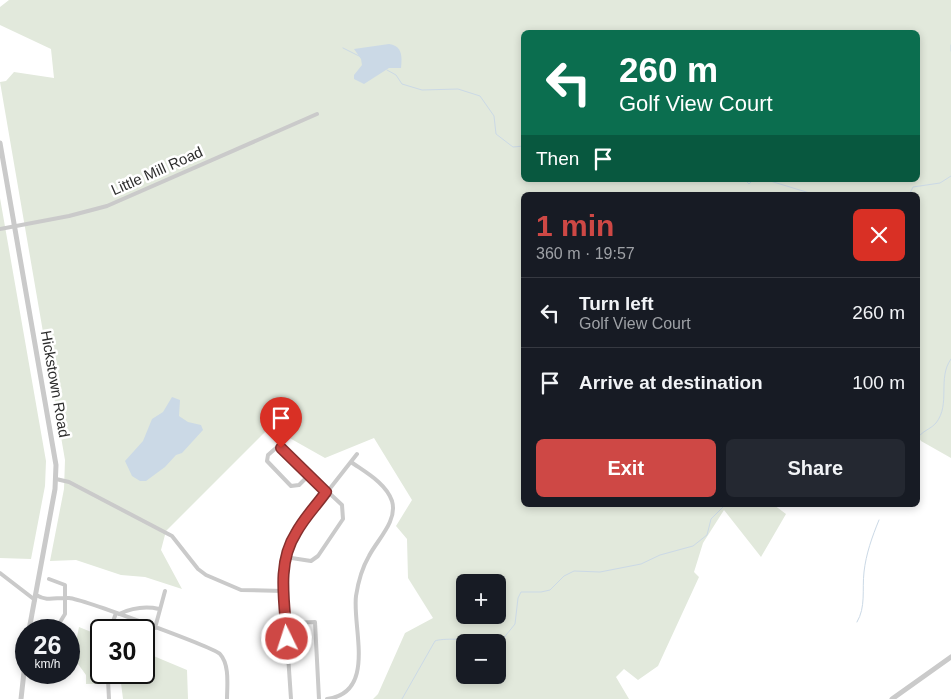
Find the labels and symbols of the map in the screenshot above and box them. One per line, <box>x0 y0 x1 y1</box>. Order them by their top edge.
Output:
street label: Little Mill Road <box>108 143 205 198</box>
street label: Hickstown Road <box>38 329 73 439</box>
pin <box>260 397 302 448</box>
position arrow <box>260 612 312 664</box>
speed limit sign: 30 <box>90 619 155 684</box>

